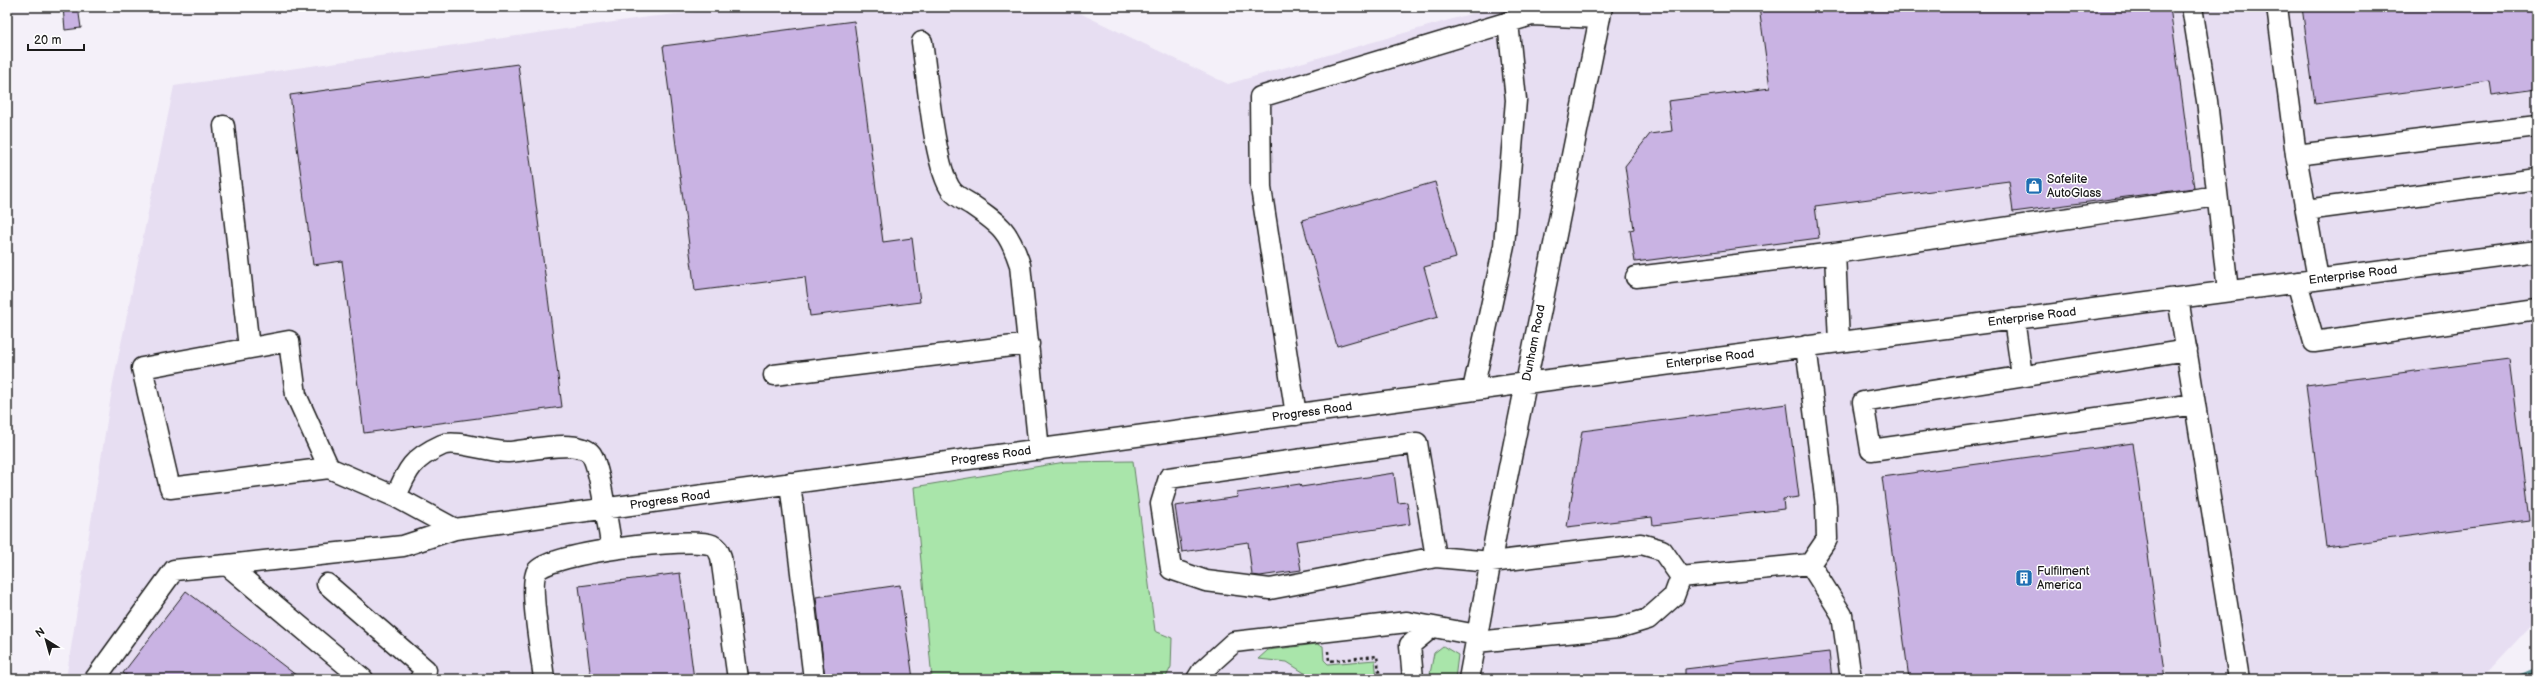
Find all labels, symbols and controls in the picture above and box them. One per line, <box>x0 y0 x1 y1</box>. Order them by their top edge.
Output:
scale bar <box>28 26 84 52</box>
text: 20 m <box>34 33 61 48</box>
place label: Safelite AutoGlass <box>2047 172 2101 201</box>
shop icon: Safelite AutoGlass <box>2024 176 2044 196</box>
street label: Enterprise Road <box>2308 262 2398 288</box>
street label: Dunham Road <box>1519 303 1549 383</box>
street label: Enterprise Road <box>1987 304 2077 330</box>
street label: Enterprise Road <box>1665 346 1755 372</box>
street label: Progress Road <box>1271 399 1353 425</box>
street label: Progress Road <box>950 443 1032 469</box>
street label: Progress Road <box>629 487 711 513</box>
place label: Fulfilment America <box>2037 564 2090 593</box>
building icon: Fulfilment America <box>2014 568 2034 588</box>
north arrow <box>26 620 66 660</box>
text: N <box>33 625 47 640</box>

